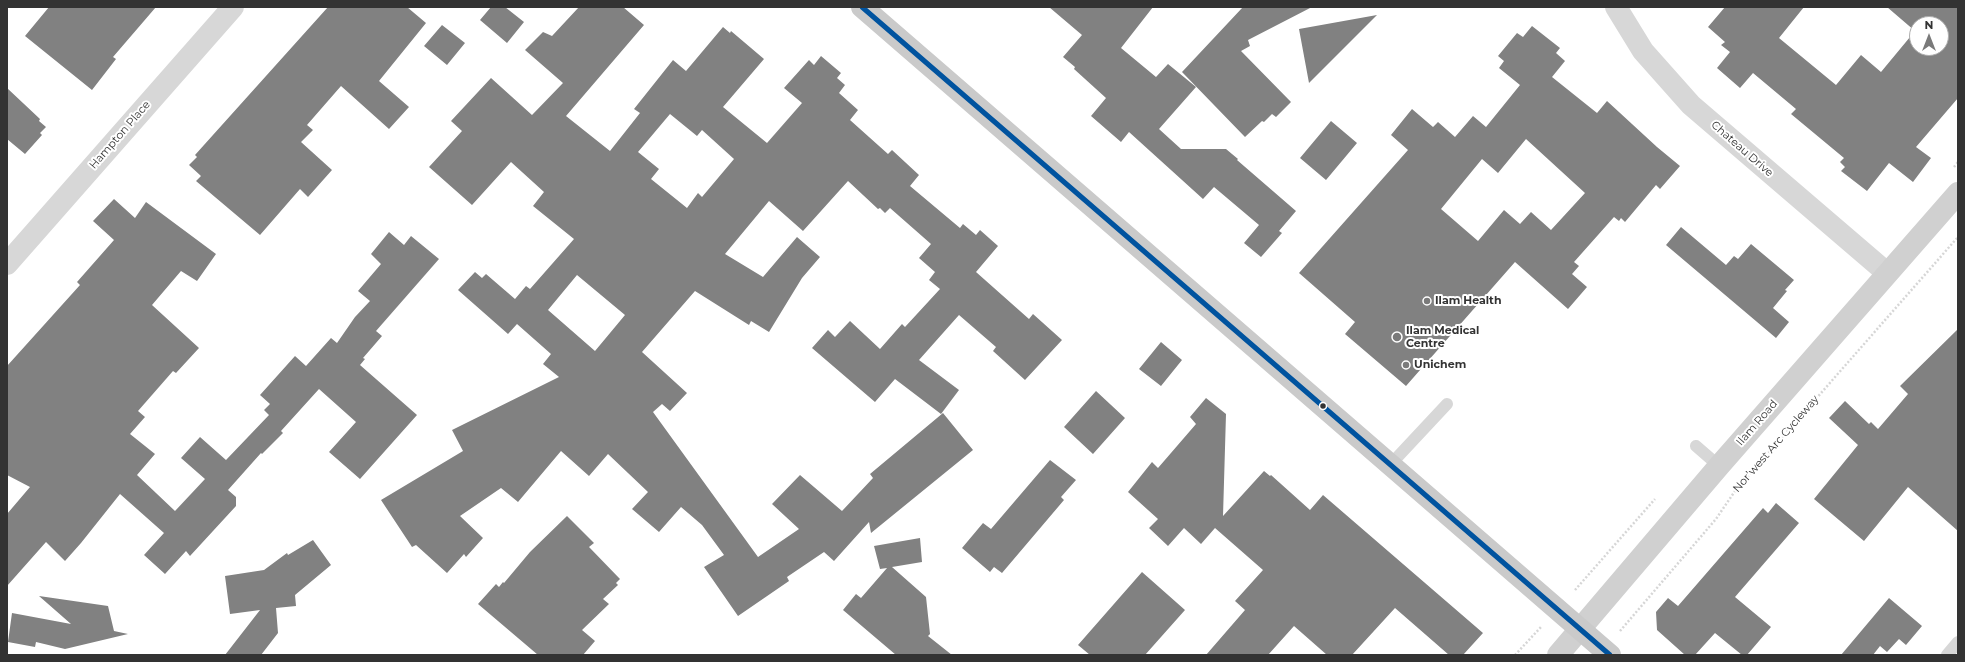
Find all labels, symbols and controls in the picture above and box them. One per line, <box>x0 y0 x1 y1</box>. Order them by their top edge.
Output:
north arrow <box>1909 16 1949 56</box>
text: N <box>1925 18 1933 32</box>
street label: Hampton Place <box>87 98 153 172</box>
street label: Chateau Drive <box>1708 118 1776 180</box>
place label: Ilam Health <box>1435 294 1502 308</box>
marker: Ilam Health <box>1422 296 1432 306</box>
place label: Ilam Medical Centre <box>1406 324 1479 350</box>
marker: Ilam Medical Centre <box>1391 331 1403 343</box>
place label: Unichem <box>1414 358 1466 372</box>
marker: Unichem <box>1401 360 1411 370</box>
street label: Nor’west Arc Cycleway <box>1730 393 1822 495</box>
street label: Ilam Road <box>1734 398 1780 448</box>
unlabelled marker <box>1318 401 1328 411</box>

